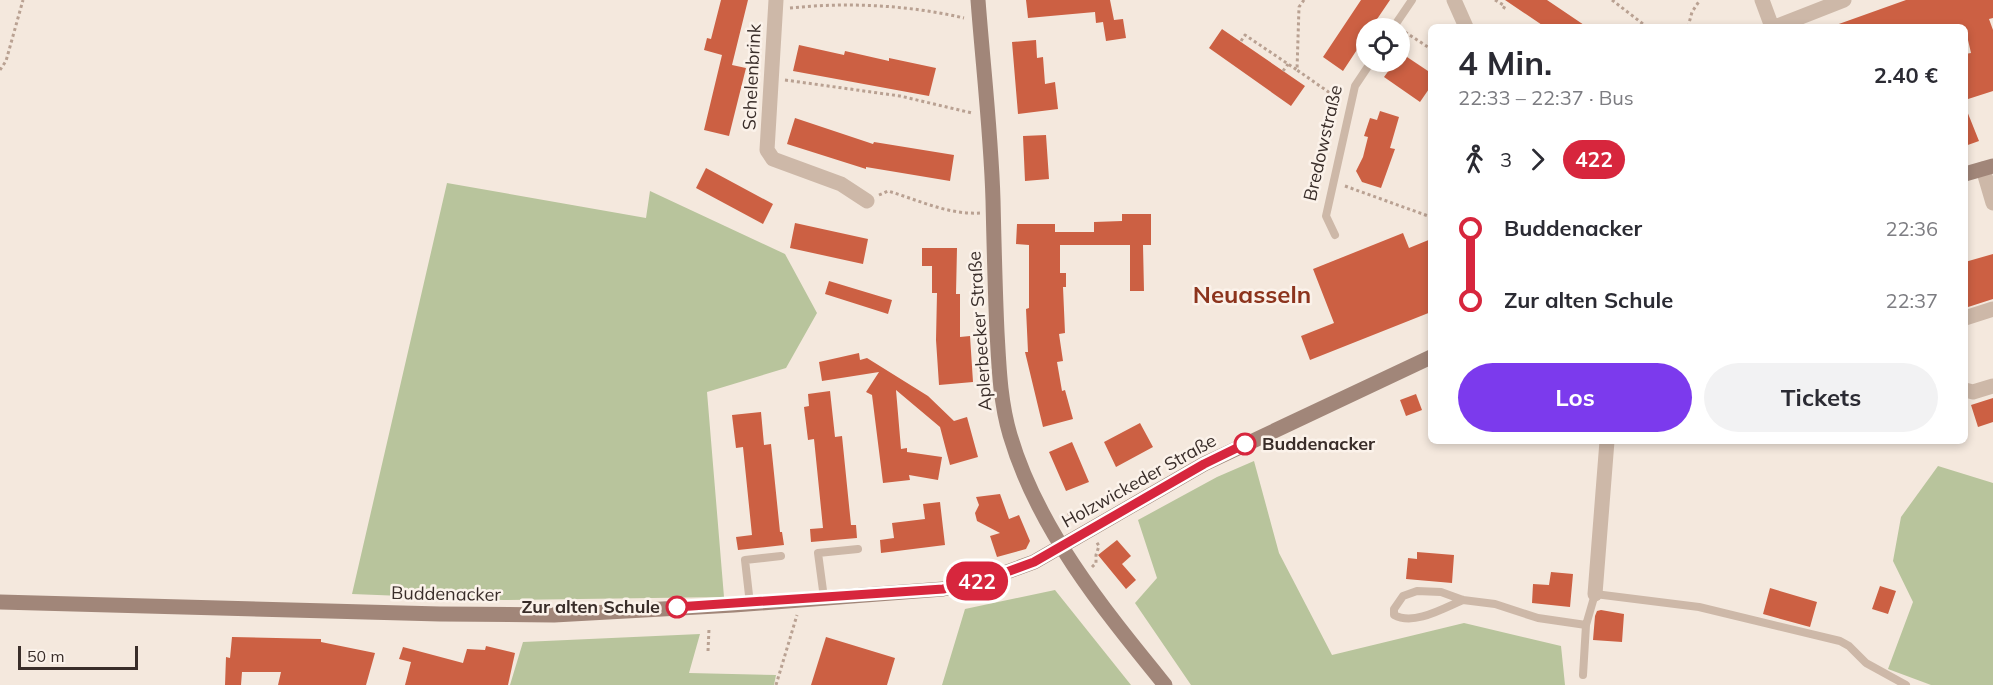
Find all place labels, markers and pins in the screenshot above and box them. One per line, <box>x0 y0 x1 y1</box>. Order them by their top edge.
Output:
place label: Buddenacker <box>1262 432 1376 455</box>
marker: Buddenacker <box>1234 433 1256 455</box>
place label: Zur alten Schule <box>521 595 660 618</box>
marker: Zur alten Schule <box>666 596 688 618</box>

